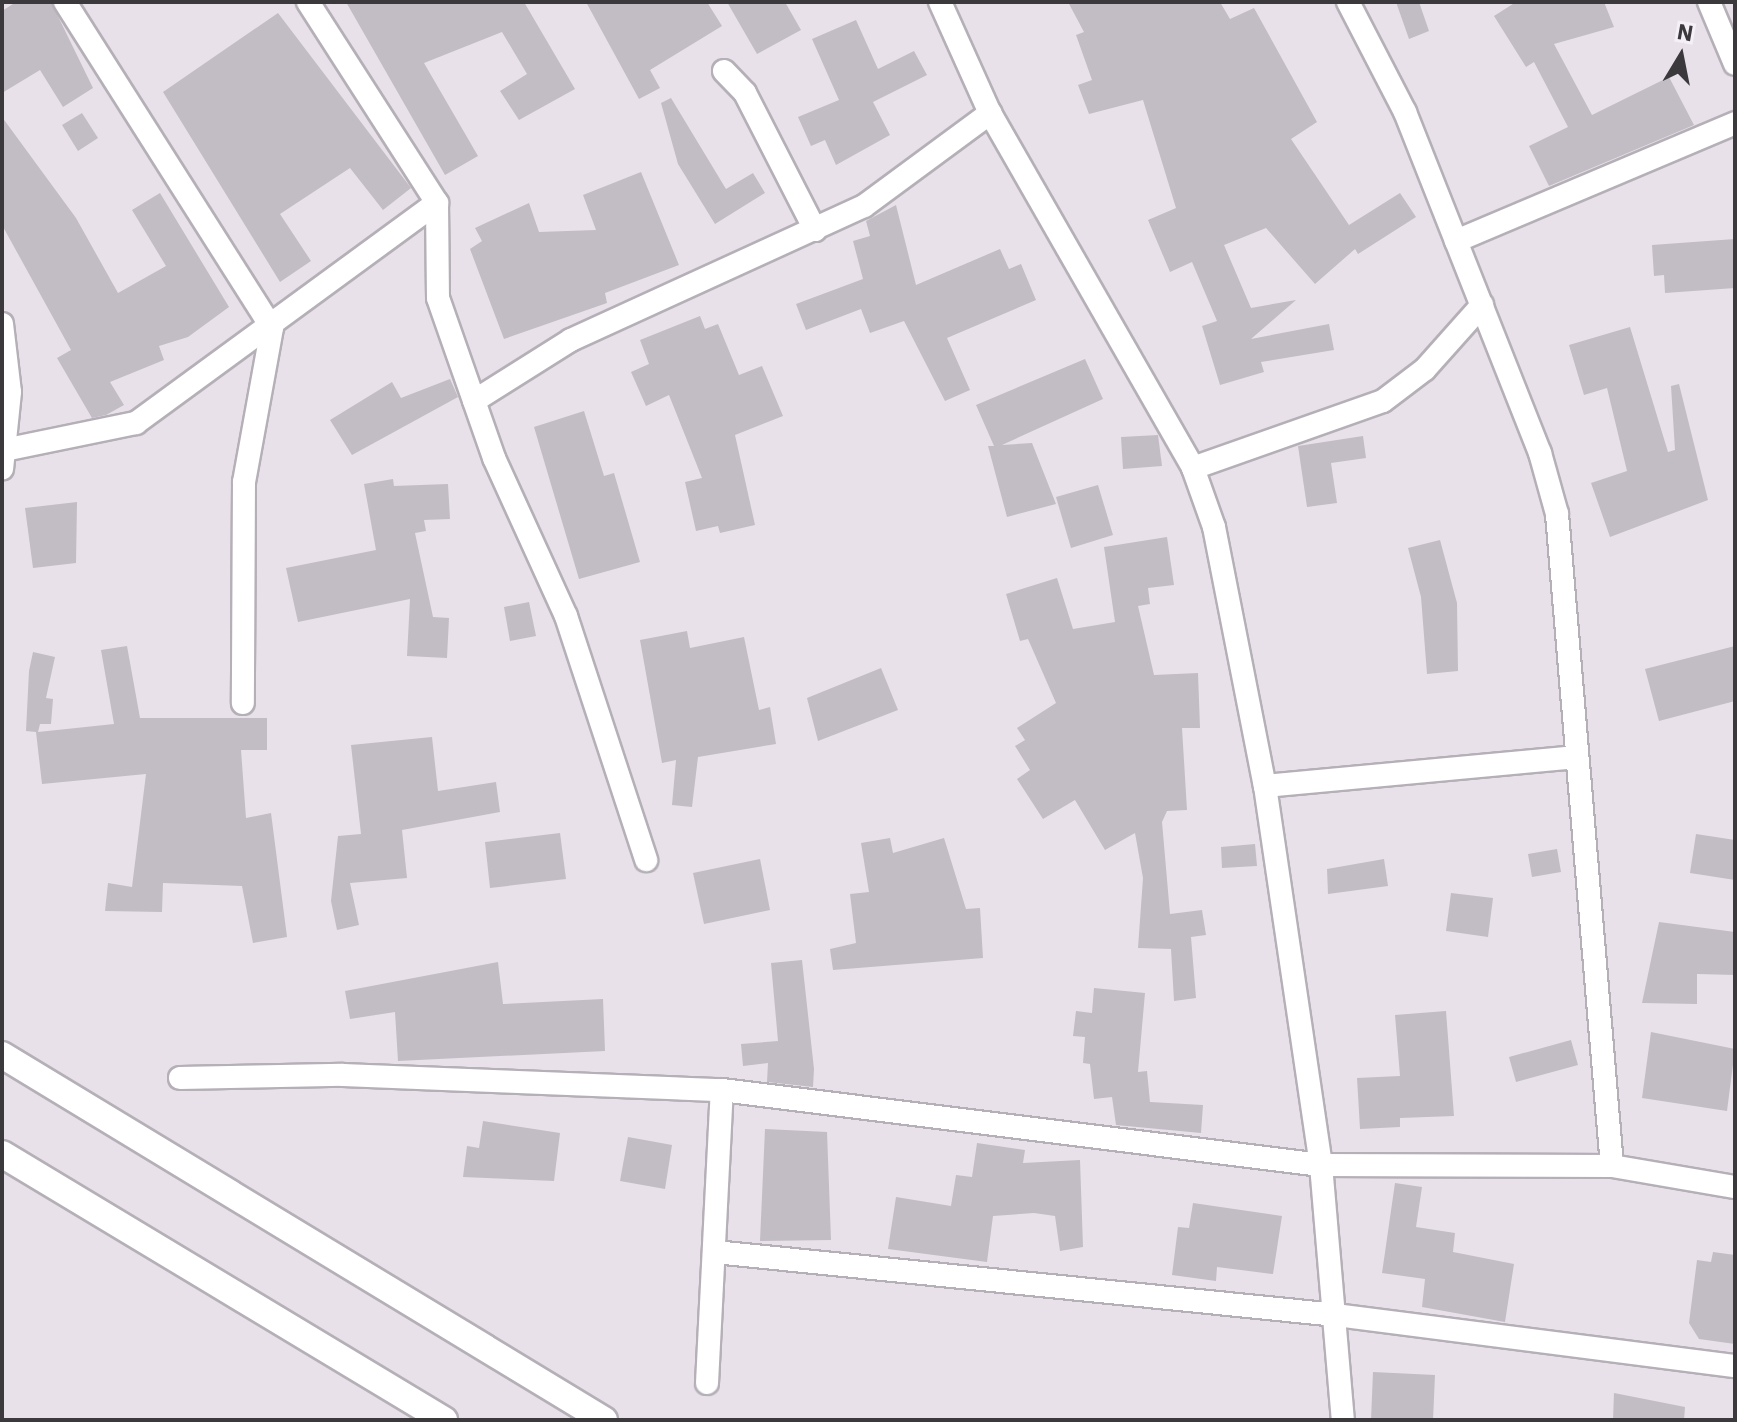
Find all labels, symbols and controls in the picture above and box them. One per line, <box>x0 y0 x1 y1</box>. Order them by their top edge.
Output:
north arrow <box>1641 16 1721 96</box>
text: N <box>1675 16 1696 48</box>

